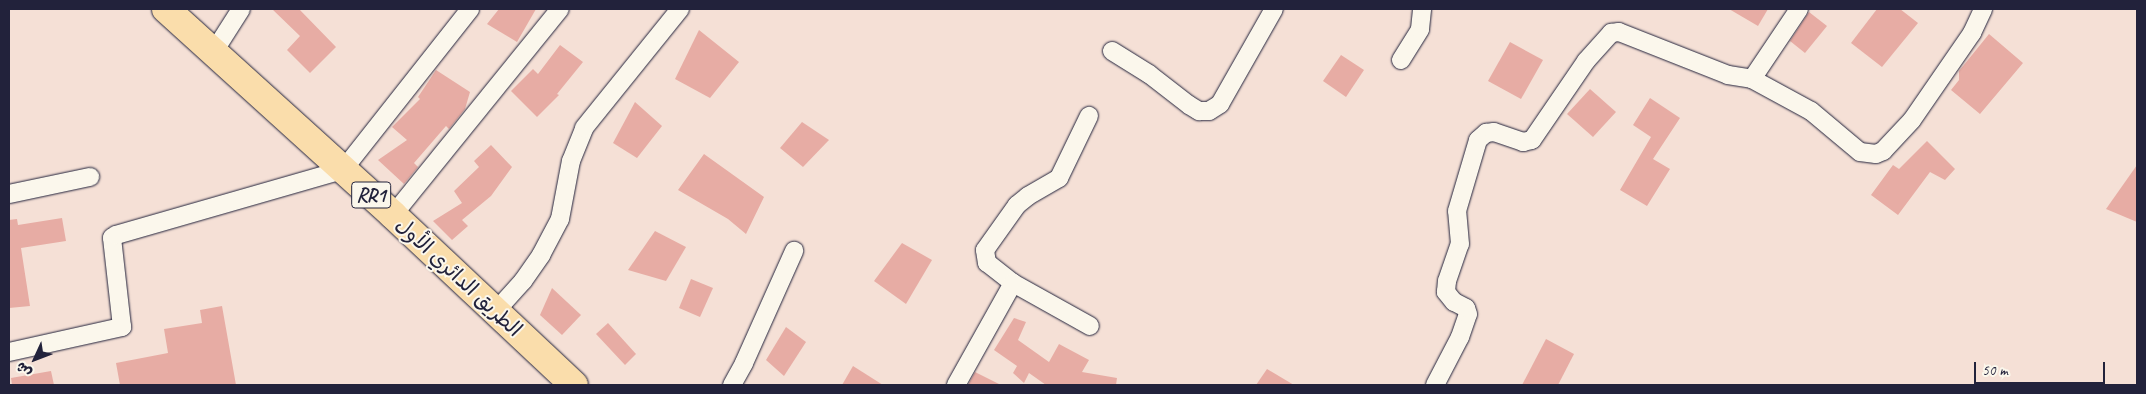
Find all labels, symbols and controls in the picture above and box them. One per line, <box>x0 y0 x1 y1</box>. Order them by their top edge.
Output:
road number: RR1 <box>351 178 391 212</box>
street label: الطريق الدائري الأول <box>391 212 527 342</box>
north arrow <box>10 334 60 384</box>
scale bar <box>1976 352 2107 384</box>
text: ش <box>12 358 35 381</box>
text: 50 m <box>1982 361 2008 380</box>

